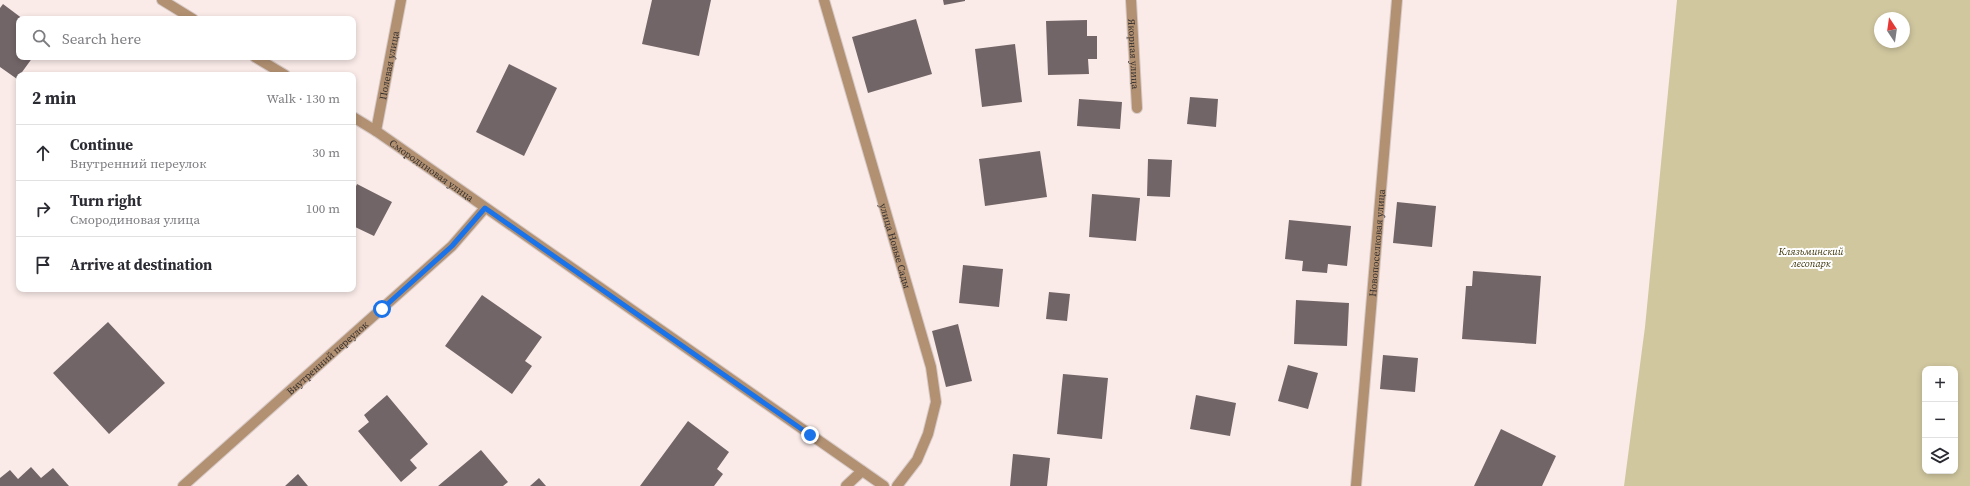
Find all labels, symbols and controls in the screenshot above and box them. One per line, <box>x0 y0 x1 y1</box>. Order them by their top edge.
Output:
north arrow <box>1874 12 1910 48</box>
search box <box>16 16 356 60</box>
street label: Якорная улица <box>1125 18 1142 90</box>
icon: search <box>30 27 52 49</box>
text: Search here <box>62 28 141 49</box>
street label: Полевая улица <box>376 29 402 101</box>
text: 2 min <box>32 86 76 110</box>
text: Walk · 130 m <box>267 90 340 107</box>
text: Continue <box>70 134 133 155</box>
street label: Смородиновая улица <box>387 136 477 205</box>
icon: ahead <box>32 142 54 164</box>
text: 30 m <box>312 144 340 161</box>
text: Внутренний переулок <box>70 155 206 172</box>
street label: Новопоселковая улица <box>1366 188 1388 297</box>
text: Turn right <box>70 190 142 211</box>
icon: right <box>32 198 54 220</box>
text: 100 m <box>306 200 340 217</box>
street label: улица Новые Сады <box>877 202 914 291</box>
text: Смородиновая улица <box>70 211 200 228</box>
park label: Клязьминский лесопарк <box>1777 245 1844 270</box>
icon: arrive <box>32 254 54 276</box>
text: Arrive at destination <box>70 254 212 275</box>
route start <box>373 300 391 318</box>
street label: Внутренний переулок <box>284 318 371 398</box>
map controls <box>1922 366 1958 474</box>
button: + <box>1922 366 1958 402</box>
button: − <box>1922 402 1958 438</box>
route end <box>801 426 819 444</box>
button: layers <box>1922 438 1958 474</box>

